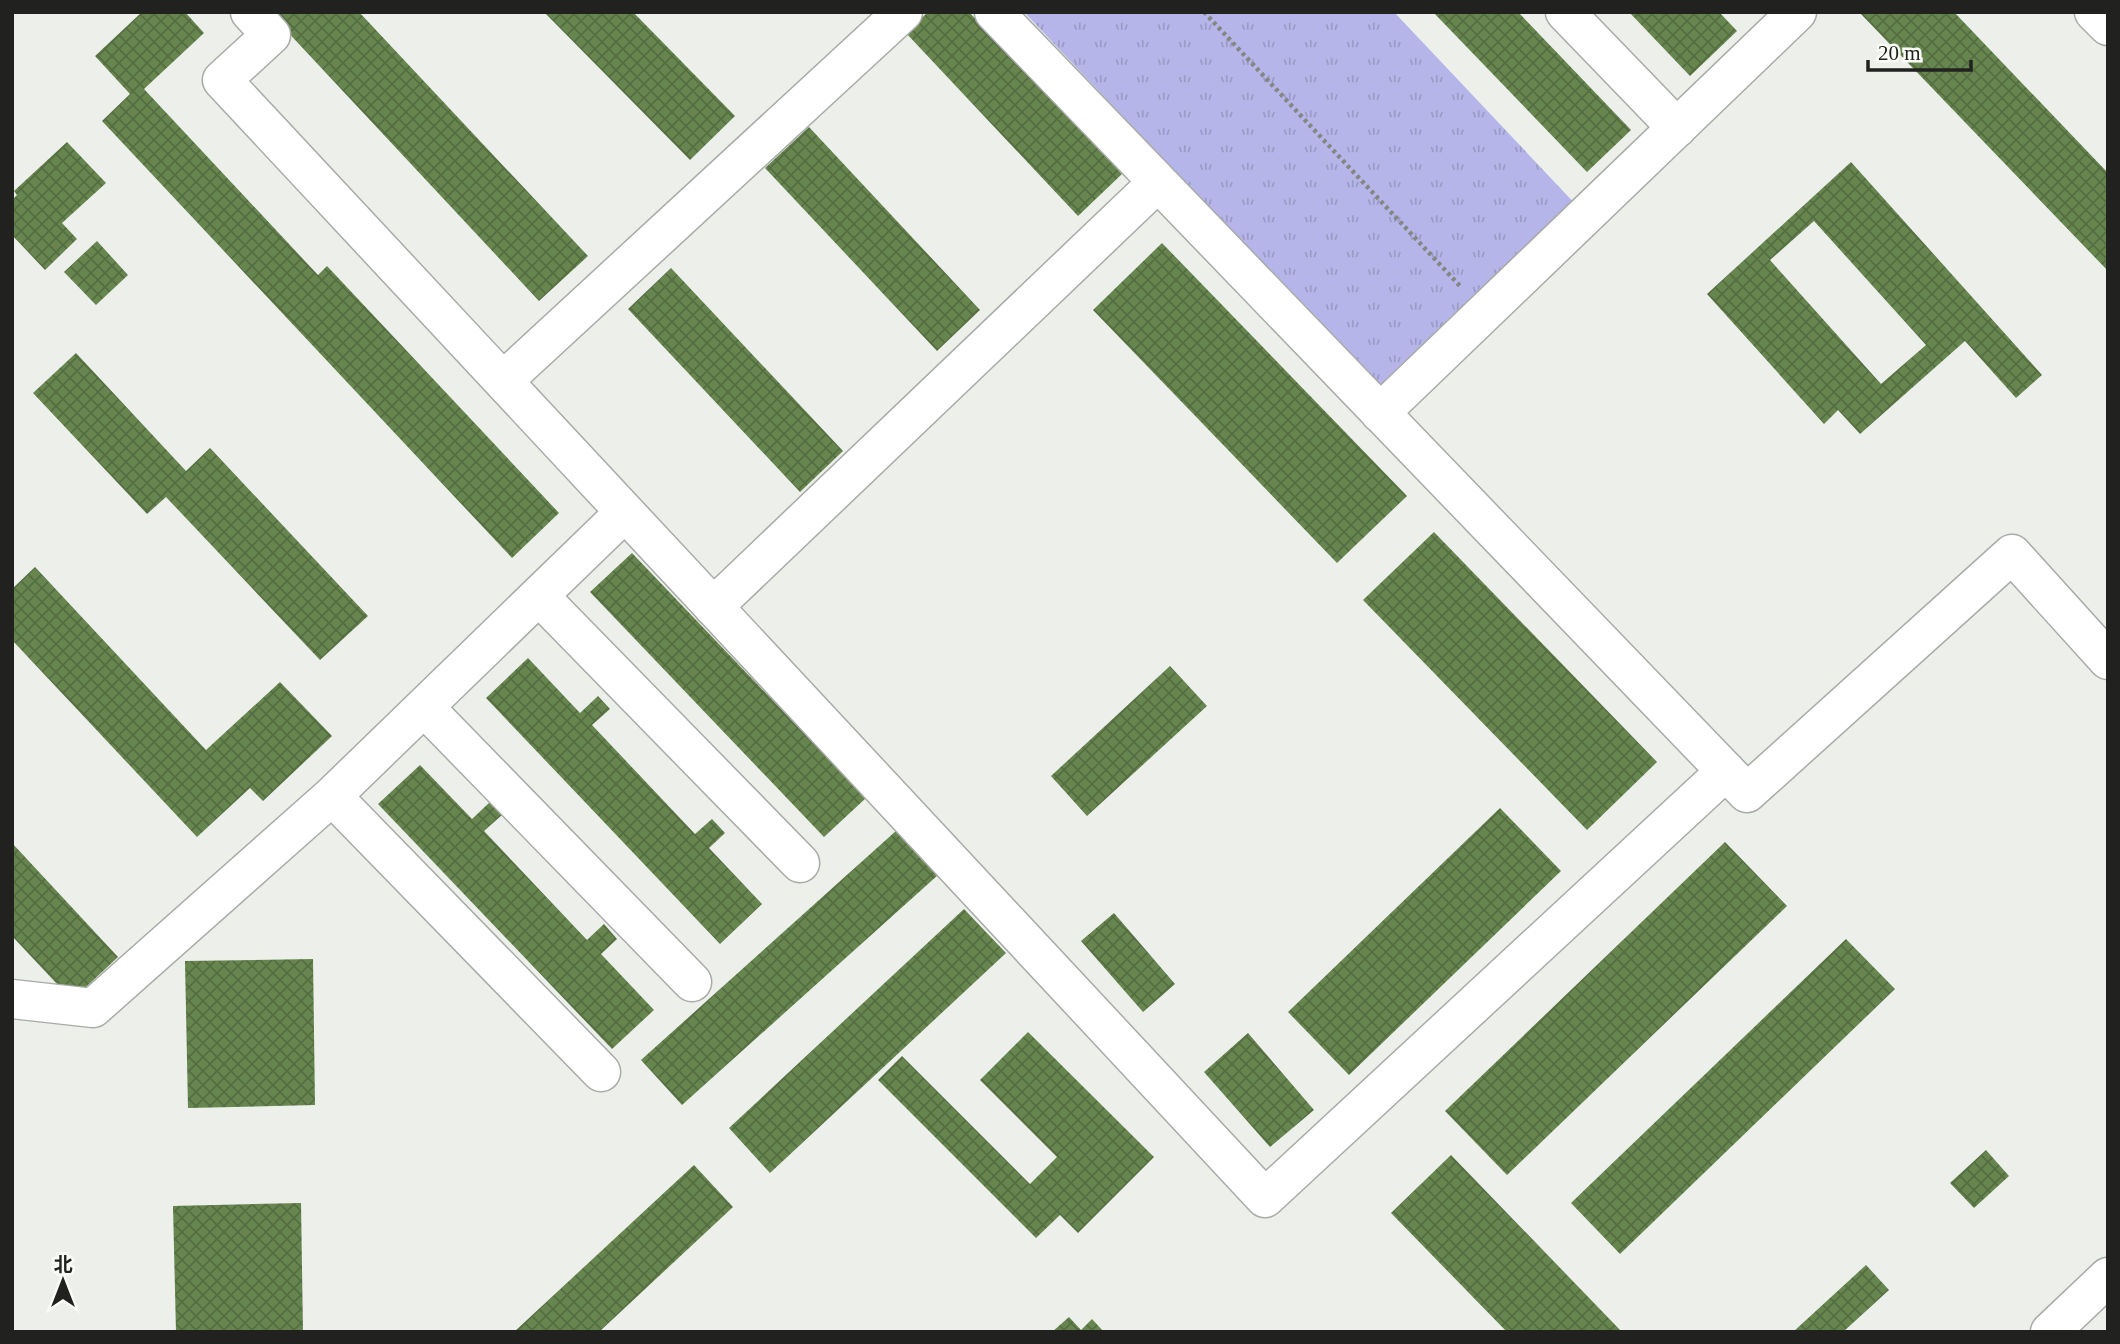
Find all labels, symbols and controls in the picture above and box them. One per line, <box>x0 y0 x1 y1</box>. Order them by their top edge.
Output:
scale bar <box>1868 28 1971 72</box>
text: 20 m <box>1878 41 1921 65</box>
north arrow <box>28 1246 98 1316</box>
text: 北 <box>53 1254 73 1275</box>

